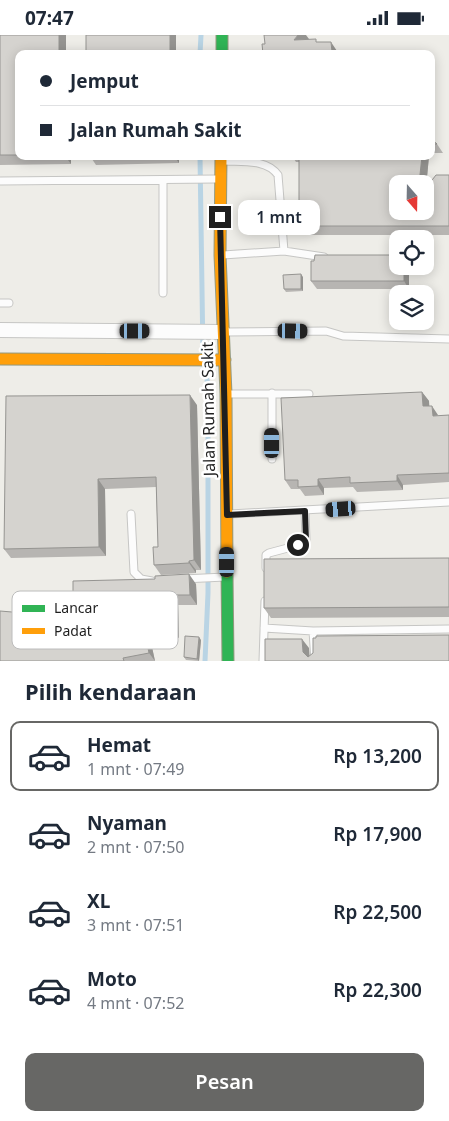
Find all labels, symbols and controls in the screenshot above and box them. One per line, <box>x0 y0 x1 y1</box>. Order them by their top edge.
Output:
text: 07:47 <box>25 5 74 31</box>
text: Jemput <box>70 68 139 94</box>
text: Jalan Rumah Sakit <box>70 117 242 143</box>
north arrow <box>389 175 434 220</box>
map controls <box>389 175 434 330</box>
callout: 1 mnt <box>238 199 320 235</box>
route end <box>209 206 231 228</box>
text: 1 mnt <box>256 206 302 228</box>
button: locate <box>389 230 434 275</box>
button: layers <box>389 285 434 330</box>
car <box>277 323 308 339</box>
car <box>120 324 150 339</box>
street label: Jalan Rumah Sakit <box>196 341 220 478</box>
car <box>264 428 279 458</box>
car <box>325 500 356 518</box>
route start <box>287 534 309 556</box>
car <box>219 547 234 577</box>
legend <box>12 591 178 649</box>
text: Lancar <box>54 598 98 617</box>
text: Padat <box>54 621 92 640</box>
text: Pilih kendaraan <box>25 676 197 706</box>
text: Hemat <box>87 732 151 758</box>
icon: car <box>27 734 72 779</box>
text: Rp 13,200 <box>333 743 422 769</box>
text: 1 mnt · 07:49 <box>87 758 184 780</box>
text: Nyaman <box>87 810 167 836</box>
icon: car <box>27 812 72 857</box>
text: Rp 17,900 <box>333 821 422 847</box>
text: 2 mnt · 07:50 <box>87 836 184 858</box>
text: XL <box>87 888 110 914</box>
icon: car <box>27 890 72 935</box>
text: Rp 22,500 <box>333 899 422 925</box>
text: 3 mnt · 07:51 <box>87 914 184 936</box>
text: Moto <box>87 966 137 992</box>
icon: car <box>27 968 72 1013</box>
text: Rp 22,300 <box>333 977 422 1003</box>
text: 4 mnt · 07:52 <box>87 992 184 1014</box>
button: Pesan <box>25 1053 424 1111</box>

